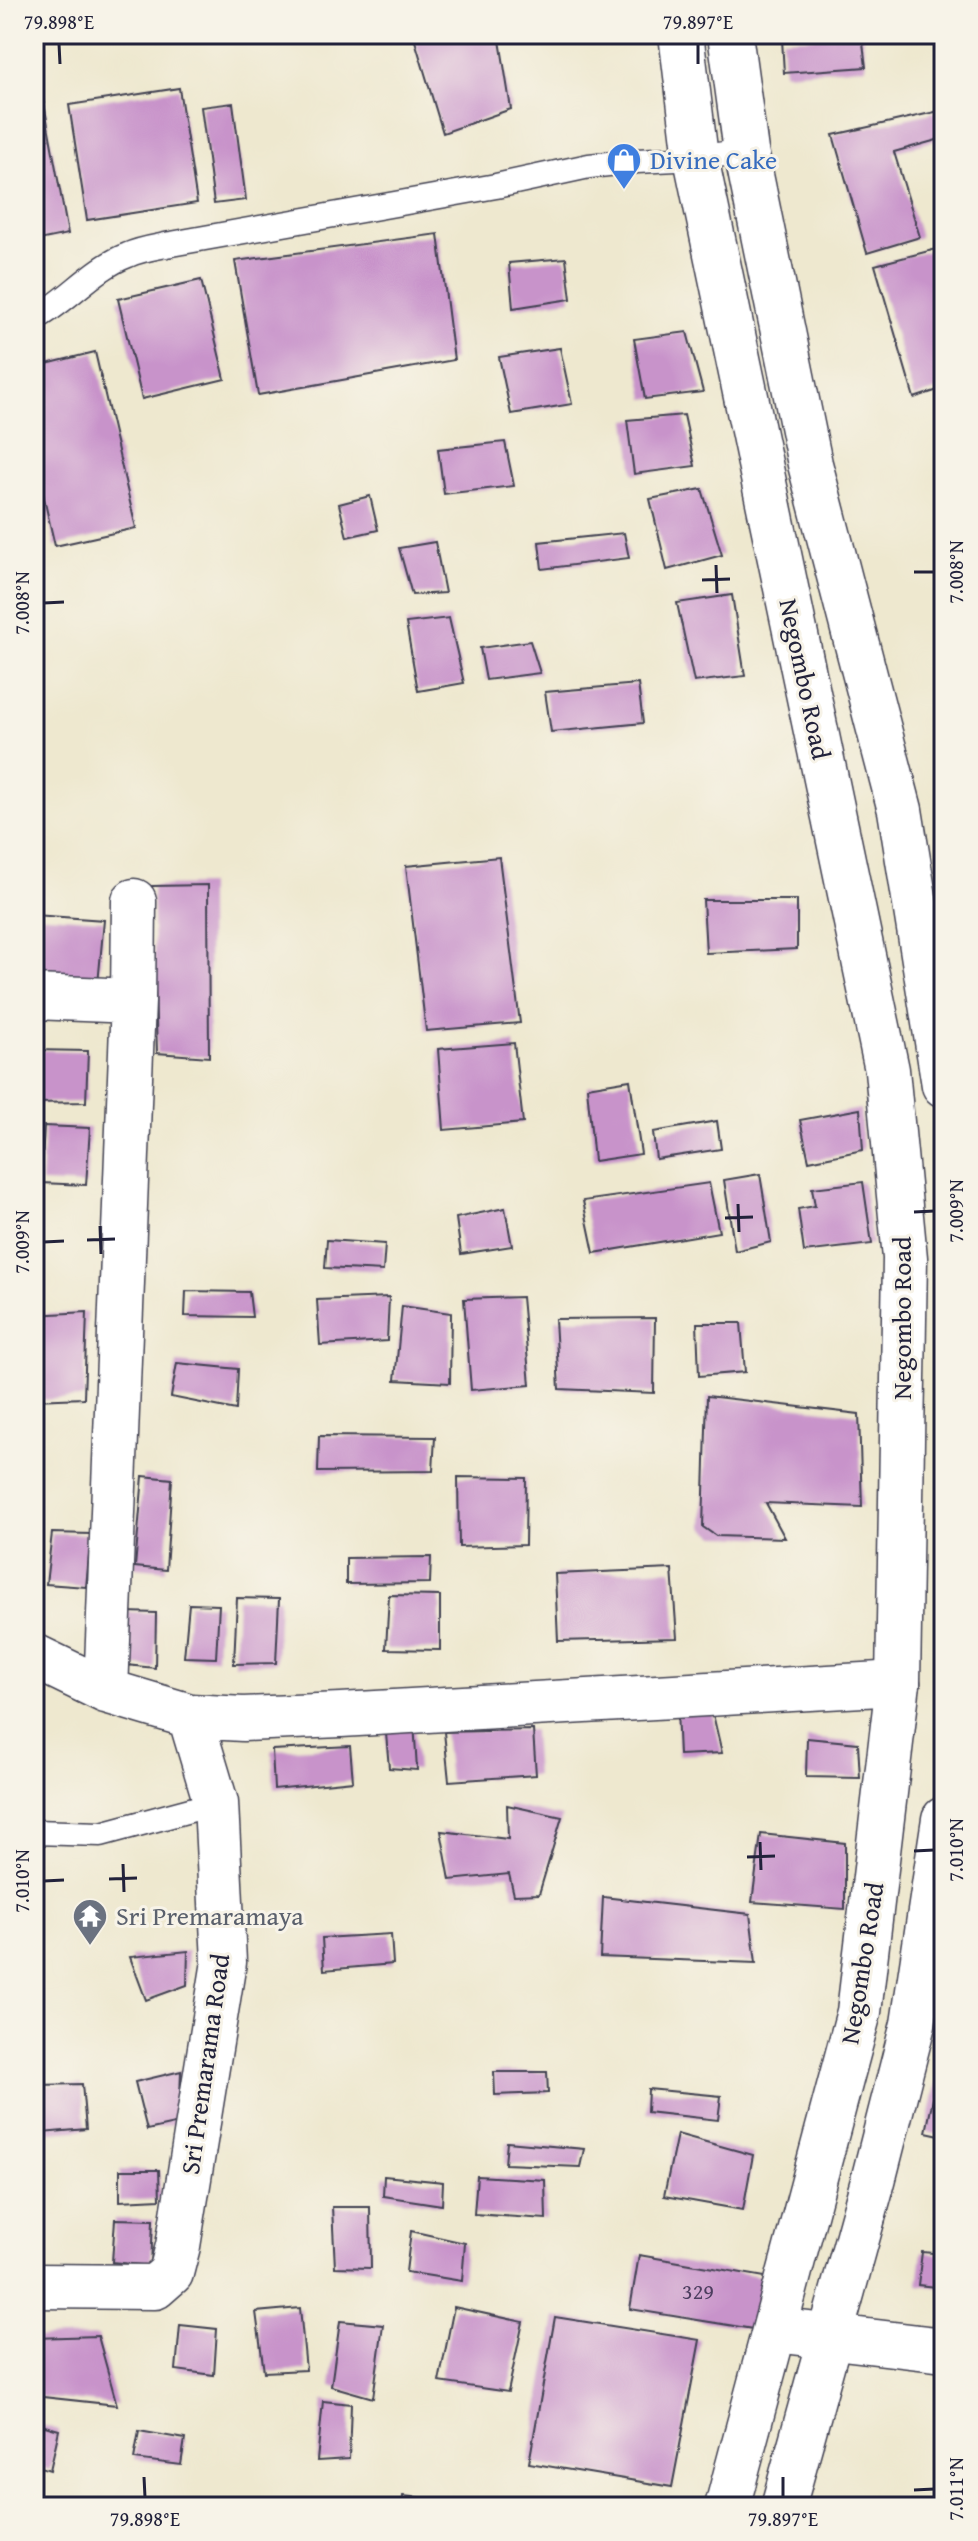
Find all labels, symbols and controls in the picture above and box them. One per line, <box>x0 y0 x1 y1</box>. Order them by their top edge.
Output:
text: 79.898°E <box>24 7 94 36</box>
text: 79.897°E <box>663 7 733 36</box>
place label: Divine Cake <box>650 140 777 179</box>
shop icon: Divine Cake <box>605 141 643 191</box>
text: 7.008°N <box>941 540 970 604</box>
text: 7.008°N <box>7 571 36 635</box>
street label: Negombo Road <box>769 595 842 763</box>
text: 7.009°N <box>941 1179 970 1243</box>
text: 7.009°N <box>7 1210 36 1274</box>
street label: Negombo Road <box>882 1236 921 1400</box>
text: 7.010°N <box>941 1818 970 1882</box>
text: 7.010°N <box>7 1849 36 1913</box>
street label: Negombo Road <box>829 1879 894 2047</box>
place label: Sri Premaramaya <box>116 1896 304 1935</box>
temple icon: Sri Premaramaya <box>71 1897 109 1947</box>
street label: Sri Premarama Road <box>170 1951 239 2177</box>
house number: 329 <box>682 2275 714 2307</box>
text: 7.011°N <box>941 2457 970 2521</box>
text: 79.898°E <box>110 2504 180 2533</box>
text: 79.897°E <box>748 2504 818 2533</box>

